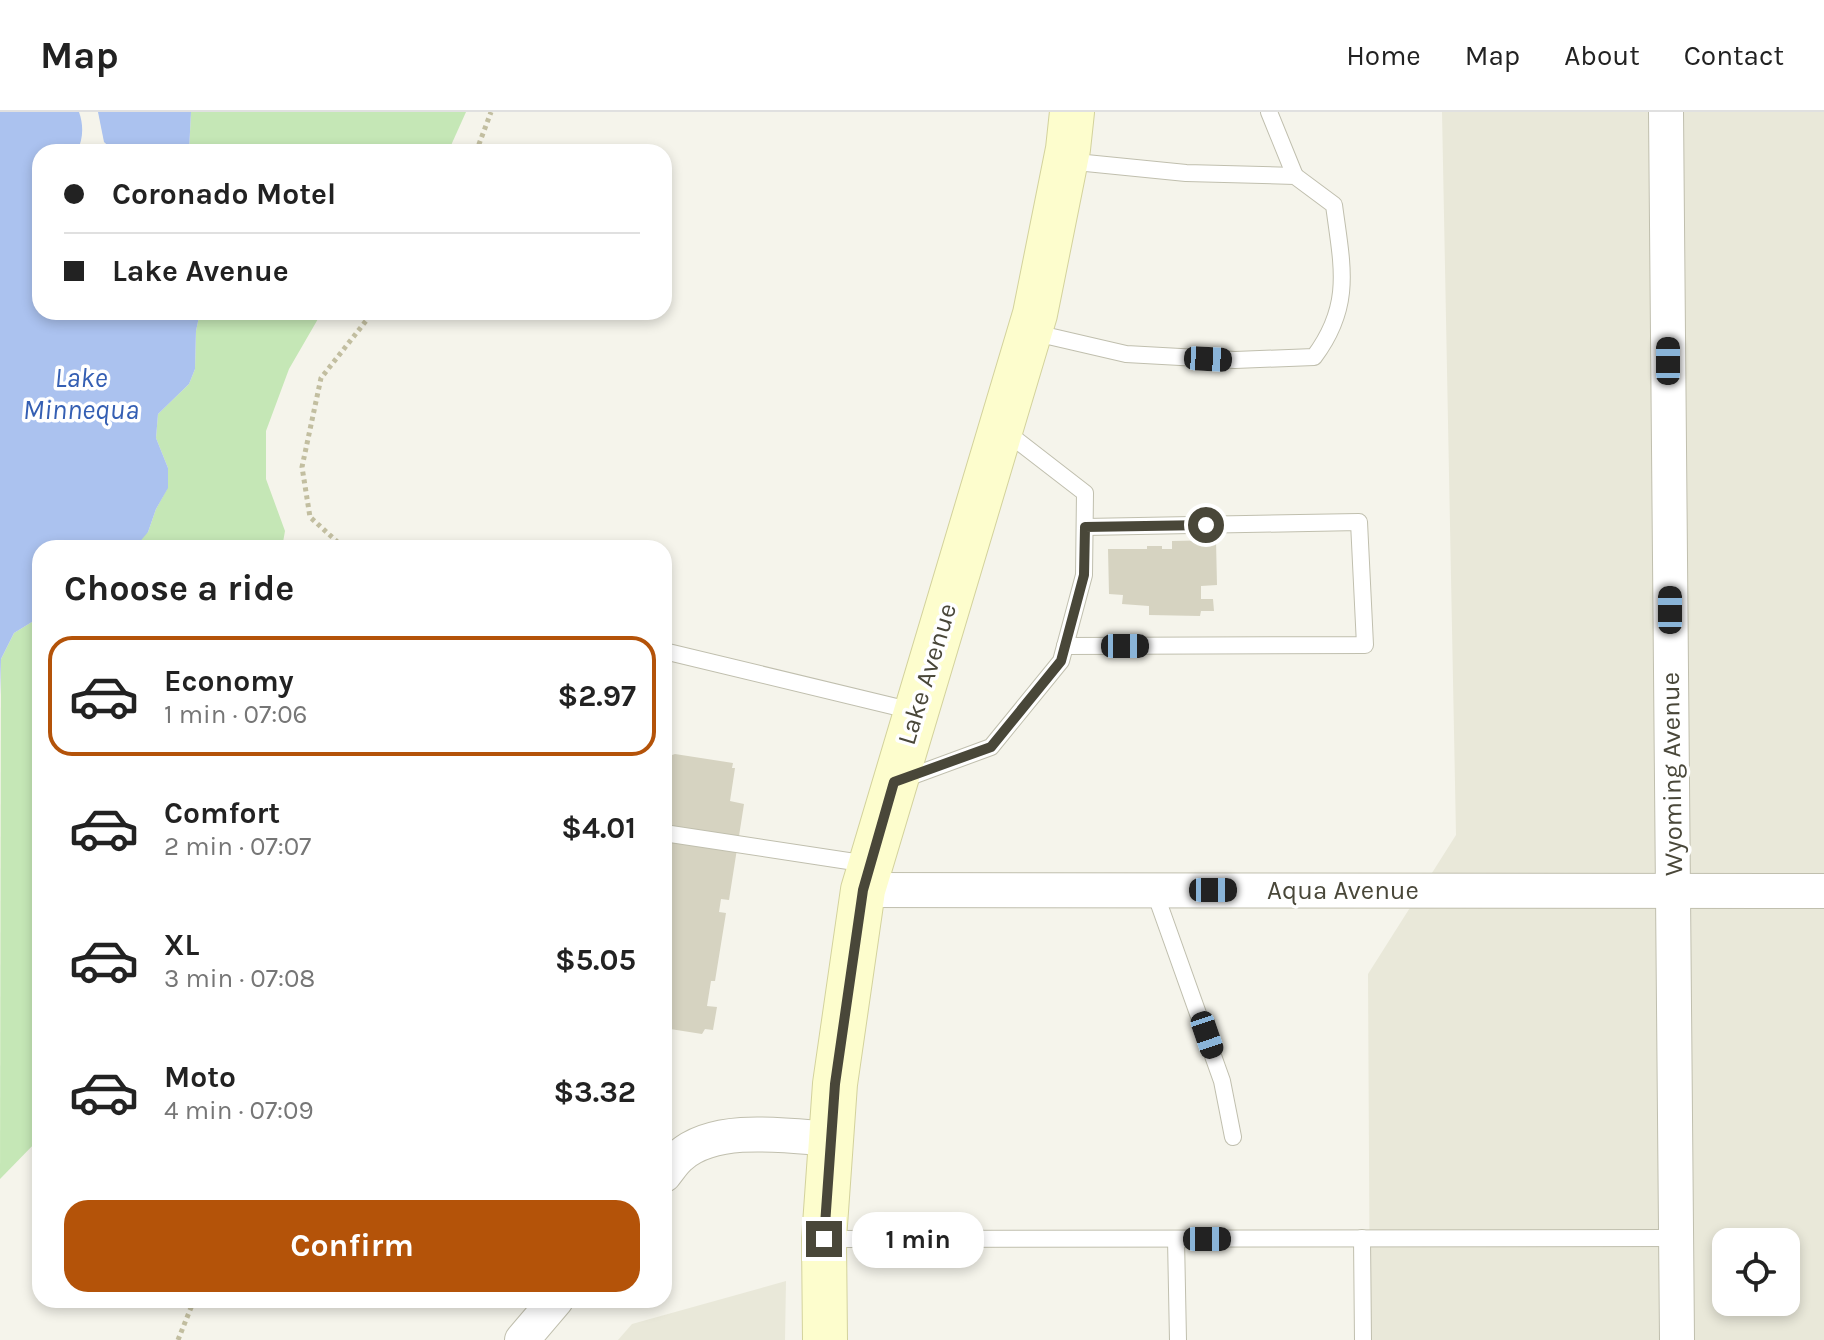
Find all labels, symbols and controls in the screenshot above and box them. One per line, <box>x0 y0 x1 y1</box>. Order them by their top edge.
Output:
text: Map <box>40 33 119 78</box>
text: Home <box>1346 39 1421 72</box>
text: Map <box>1465 39 1520 72</box>
text: About <box>1564 39 1640 72</box>
text: Contact <box>1684 39 1784 72</box>
text: Coronado Motel <box>112 176 336 212</box>
text: Lake Avenue <box>112 253 289 289</box>
car <box>1656 337 1680 385</box>
car <box>1183 346 1233 372</box>
water label: Lake Minnequa <box>23 361 139 426</box>
route start <box>1188 507 1224 543</box>
text: Choose a ride <box>64 567 294 609</box>
car <box>1658 586 1682 634</box>
street label: Lake Avenue <box>891 600 963 748</box>
car <box>1101 634 1149 658</box>
icon: car <box>68 660 140 732</box>
text: Economy <box>164 663 294 699</box>
street label: Wyoming Avenue <box>1655 672 1689 876</box>
text: $2.97 <box>558 678 636 714</box>
text: 1 min · 07:06 <box>164 699 307 730</box>
icon: car <box>68 792 140 864</box>
text: Comfort <box>164 795 280 831</box>
text: $4.01 <box>561 810 636 846</box>
text: 2 min · 07:07 <box>164 831 311 862</box>
street label: Aqua Avenue <box>1267 875 1419 906</box>
car <box>1189 878 1237 902</box>
icon: car <box>68 924 140 996</box>
text: XL <box>164 927 199 963</box>
text: $5.05 <box>555 942 636 978</box>
text: 3 min · 07:08 <box>164 963 315 994</box>
car <box>1188 1008 1226 1062</box>
icon: car <box>68 1056 140 1128</box>
text: Moto <box>164 1059 236 1095</box>
text: $3.32 <box>553 1074 636 1110</box>
text: 4 min · 07:09 <box>164 1095 314 1126</box>
button: Confirm <box>64 1200 640 1292</box>
callout: 1 min <box>852 1211 984 1267</box>
route end <box>806 1221 842 1257</box>
text: 1 min <box>885 1224 951 1255</box>
car <box>1183 1227 1231 1251</box>
map controls <box>1712 1228 1800 1316</box>
button: locate <box>1712 1228 1800 1316</box>

